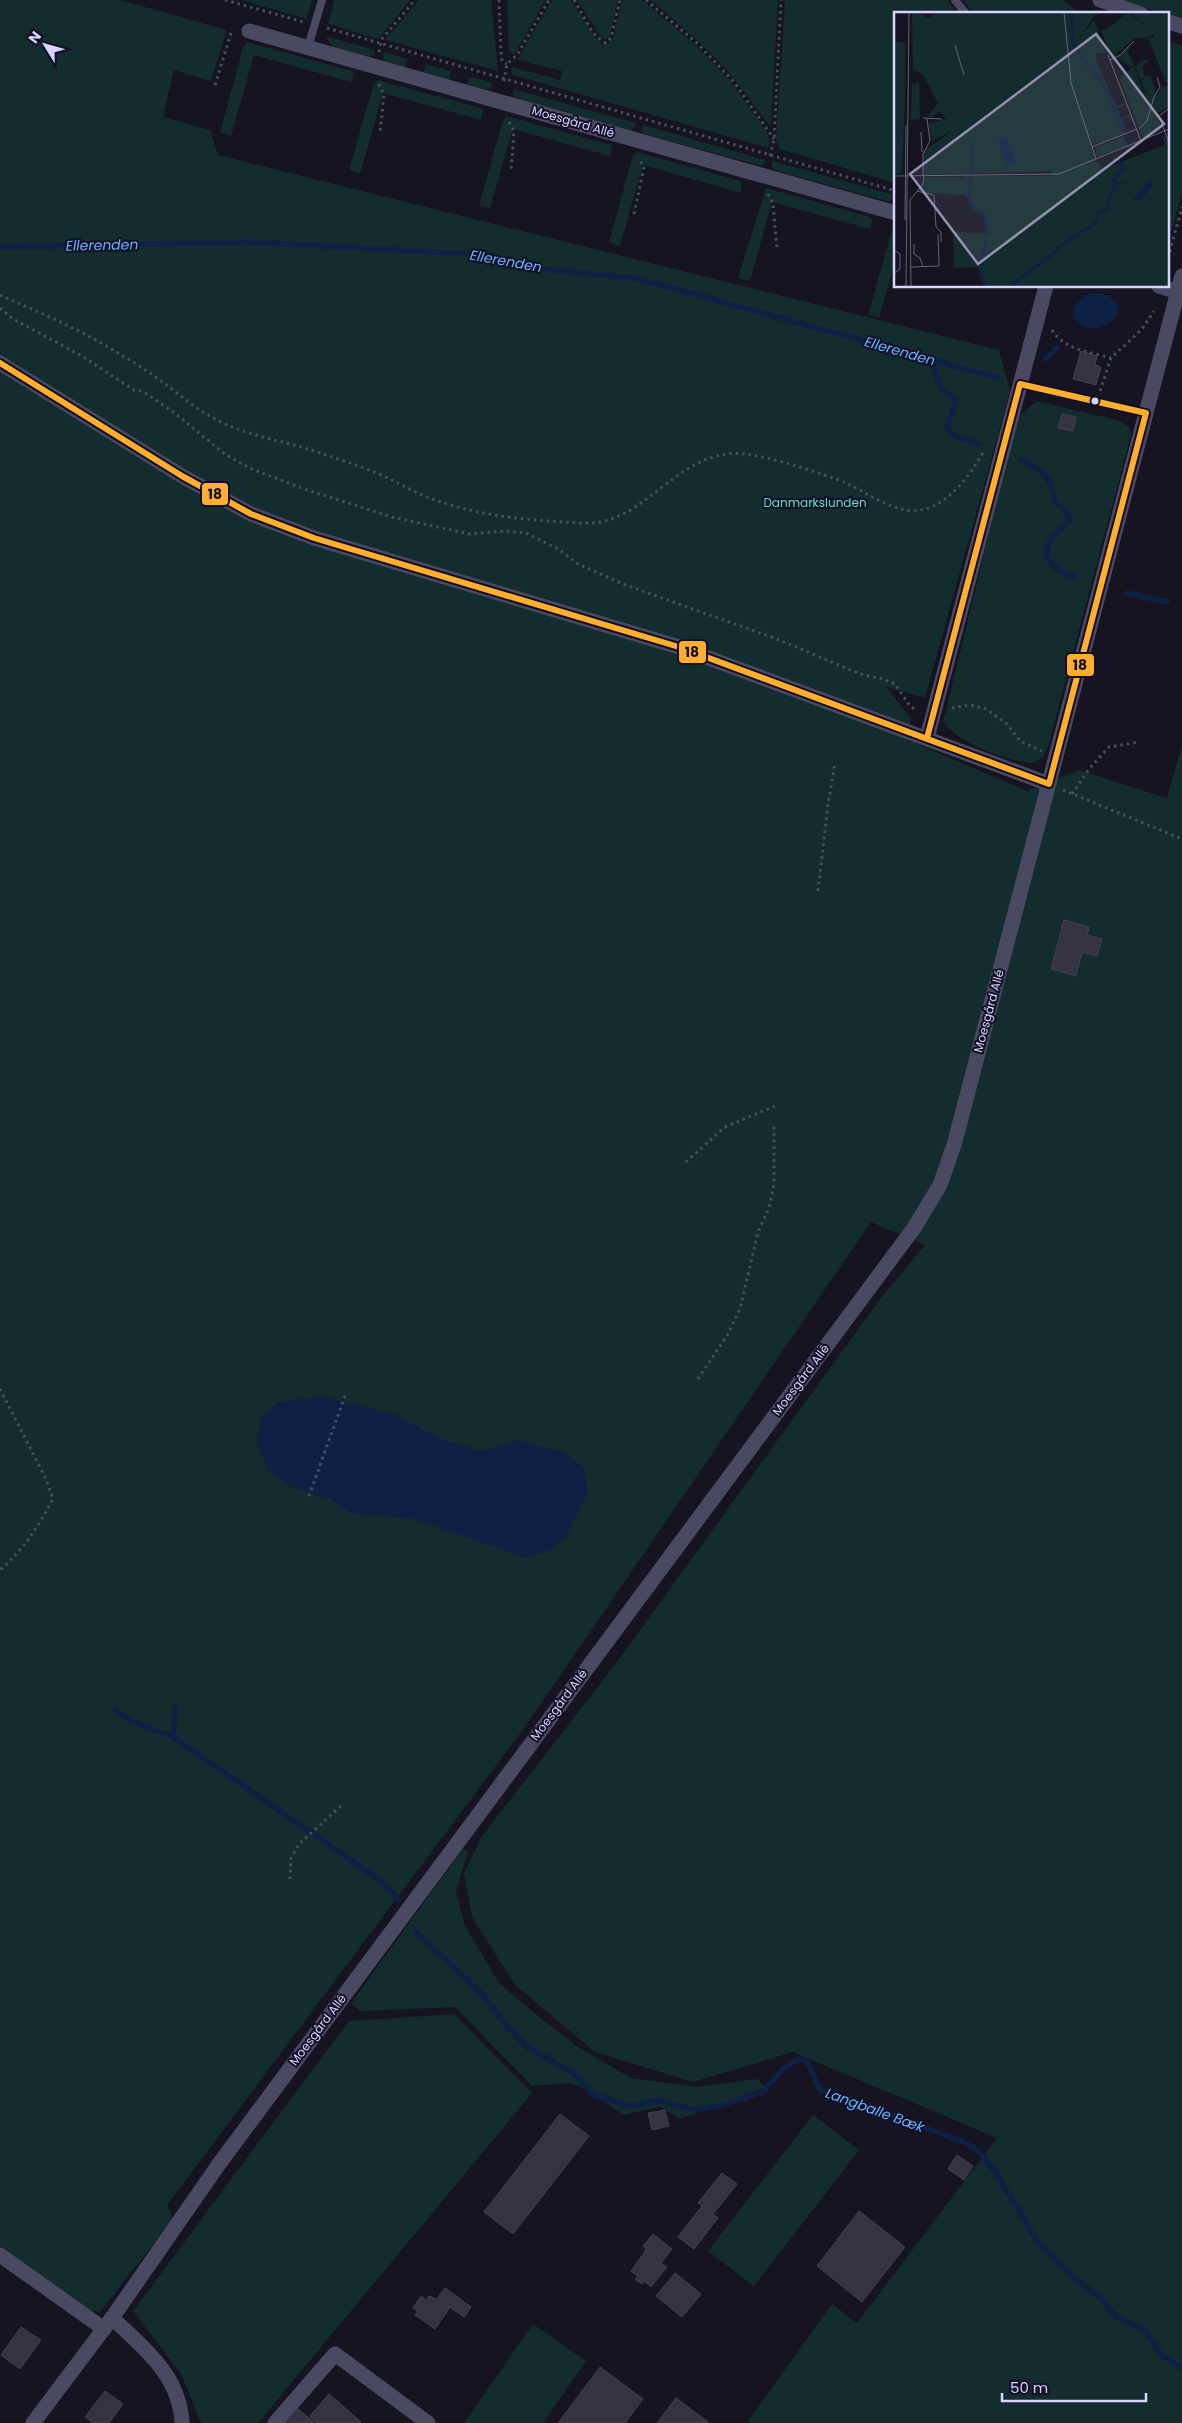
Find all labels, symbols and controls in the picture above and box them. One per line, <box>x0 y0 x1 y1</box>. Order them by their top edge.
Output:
inset map <box>894 12 1170 288</box>
north arrow <box>20 20 70 70</box>
text: N <box>23 27 46 47</box>
street label: Moesgård Allé <box>530 102 616 141</box>
water label: Ellerenden <box>65 234 139 256</box>
water label: Ellerenden <box>468 245 544 277</box>
water label: Ellerenden <box>862 331 938 371</box>
unlabelled marker <box>1090 396 1100 406</box>
line badge: 18 <box>201 482 229 506</box>
text: 18 <box>208 484 222 504</box>
park label: Danmarkslunden <box>763 494 867 511</box>
line badge: 18 <box>678 640 707 664</box>
text: 18 <box>685 642 699 662</box>
line badge: 18 <box>1066 653 1095 677</box>
text: 18 <box>1073 655 1087 675</box>
street label: Moesgård Allé <box>969 968 1008 1054</box>
street label: Moesgård Allé <box>768 1341 833 1419</box>
street label: Moesgård Allé <box>526 1666 591 1744</box>
street label: Moesgård Allé <box>285 1991 350 2069</box>
water label: Langballe Bæk <box>823 2083 928 2137</box>
scale bar <box>1002 2370 1146 2402</box>
text: 50 m <box>1010 2377 1048 2398</box>

